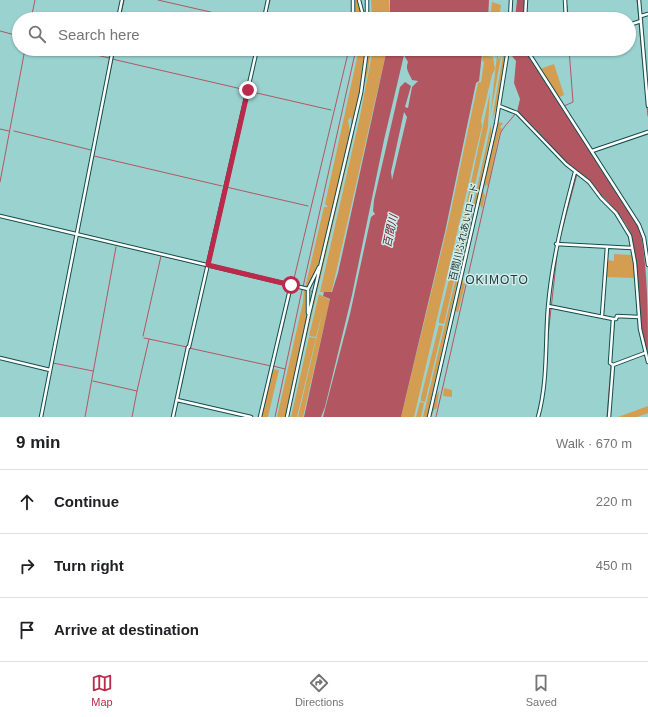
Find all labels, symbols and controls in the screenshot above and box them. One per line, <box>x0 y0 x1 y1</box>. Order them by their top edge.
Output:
search box <box>12 12 636 56</box>
icon: search <box>26 23 48 45</box>
text: Search here <box>58 26 140 43</box>
route end <box>239 81 257 99</box>
street label: 百間川ふれあいロード <box>447 182 480 282</box>
water label: 百間川 <box>381 213 400 248</box>
district label: OKIMOTO <box>465 273 529 287</box>
route start <box>282 276 300 294</box>
text: 9 min <box>16 433 60 452</box>
text: Walk · 670 m <box>556 436 632 451</box>
icon: ahead <box>16 491 38 513</box>
text: Continue <box>54 493 119 510</box>
text: 220 m <box>596 494 632 509</box>
icon: right <box>16 555 38 577</box>
text: Turn right <box>54 557 124 574</box>
text: 450 m <box>596 558 632 573</box>
icon: arrive <box>16 619 38 641</box>
text: Arrive at destination <box>54 621 199 638</box>
tab: Map <box>91 672 113 708</box>
tab: Directions <box>295 672 344 708</box>
tab: Saved <box>526 672 557 708</box>

